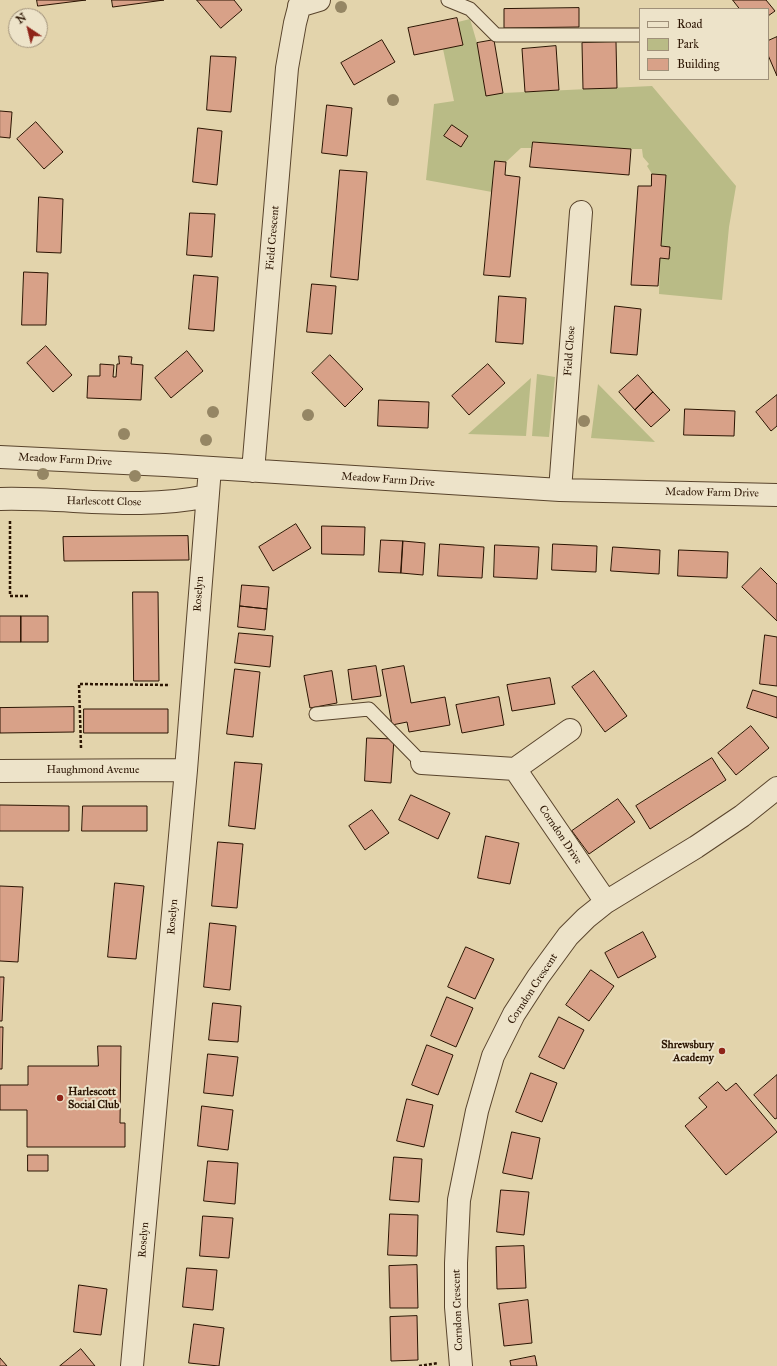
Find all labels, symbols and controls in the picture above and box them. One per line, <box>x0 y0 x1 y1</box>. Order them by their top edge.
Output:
north arrow <box>8 8 48 48</box>
legend <box>639 8 769 80</box>
text: N <box>14 11 29 27</box>
text: Road <box>677 17 703 31</box>
text: Park <box>677 37 699 51</box>
text: Building <box>677 57 719 71</box>
street label: Field Crescent <box>264 205 282 271</box>
street label: Field Close <box>562 325 578 377</box>
street label: Meadow Farm Drive <box>18 451 112 469</box>
street label: Meadow Farm Drive <box>341 470 435 490</box>
street label: Meadow Farm Drive <box>665 486 759 500</box>
street label: Harlescott Close <box>66 495 142 509</box>
street label: Roselyn <box>191 576 207 612</box>
street label: Haughmond Avenue <box>47 763 139 777</box>
street label: Corndon Drive <box>535 803 585 867</box>
street label: Roselyn <box>165 899 181 935</box>
street label: Corndon Crescent <box>505 951 561 1027</box>
place label: Shrewsbury Academy <box>661 1038 714 1064</box>
marker: Shrewsbury Academy <box>717 1046 727 1056</box>
place label: Harlescott Social Club <box>68 1085 119 1111</box>
marker: Harlescott Social Club <box>55 1093 65 1103</box>
street label: Roselyn <box>136 1222 152 1258</box>
street label: Corndon Crescent <box>450 1269 466 1351</box>

